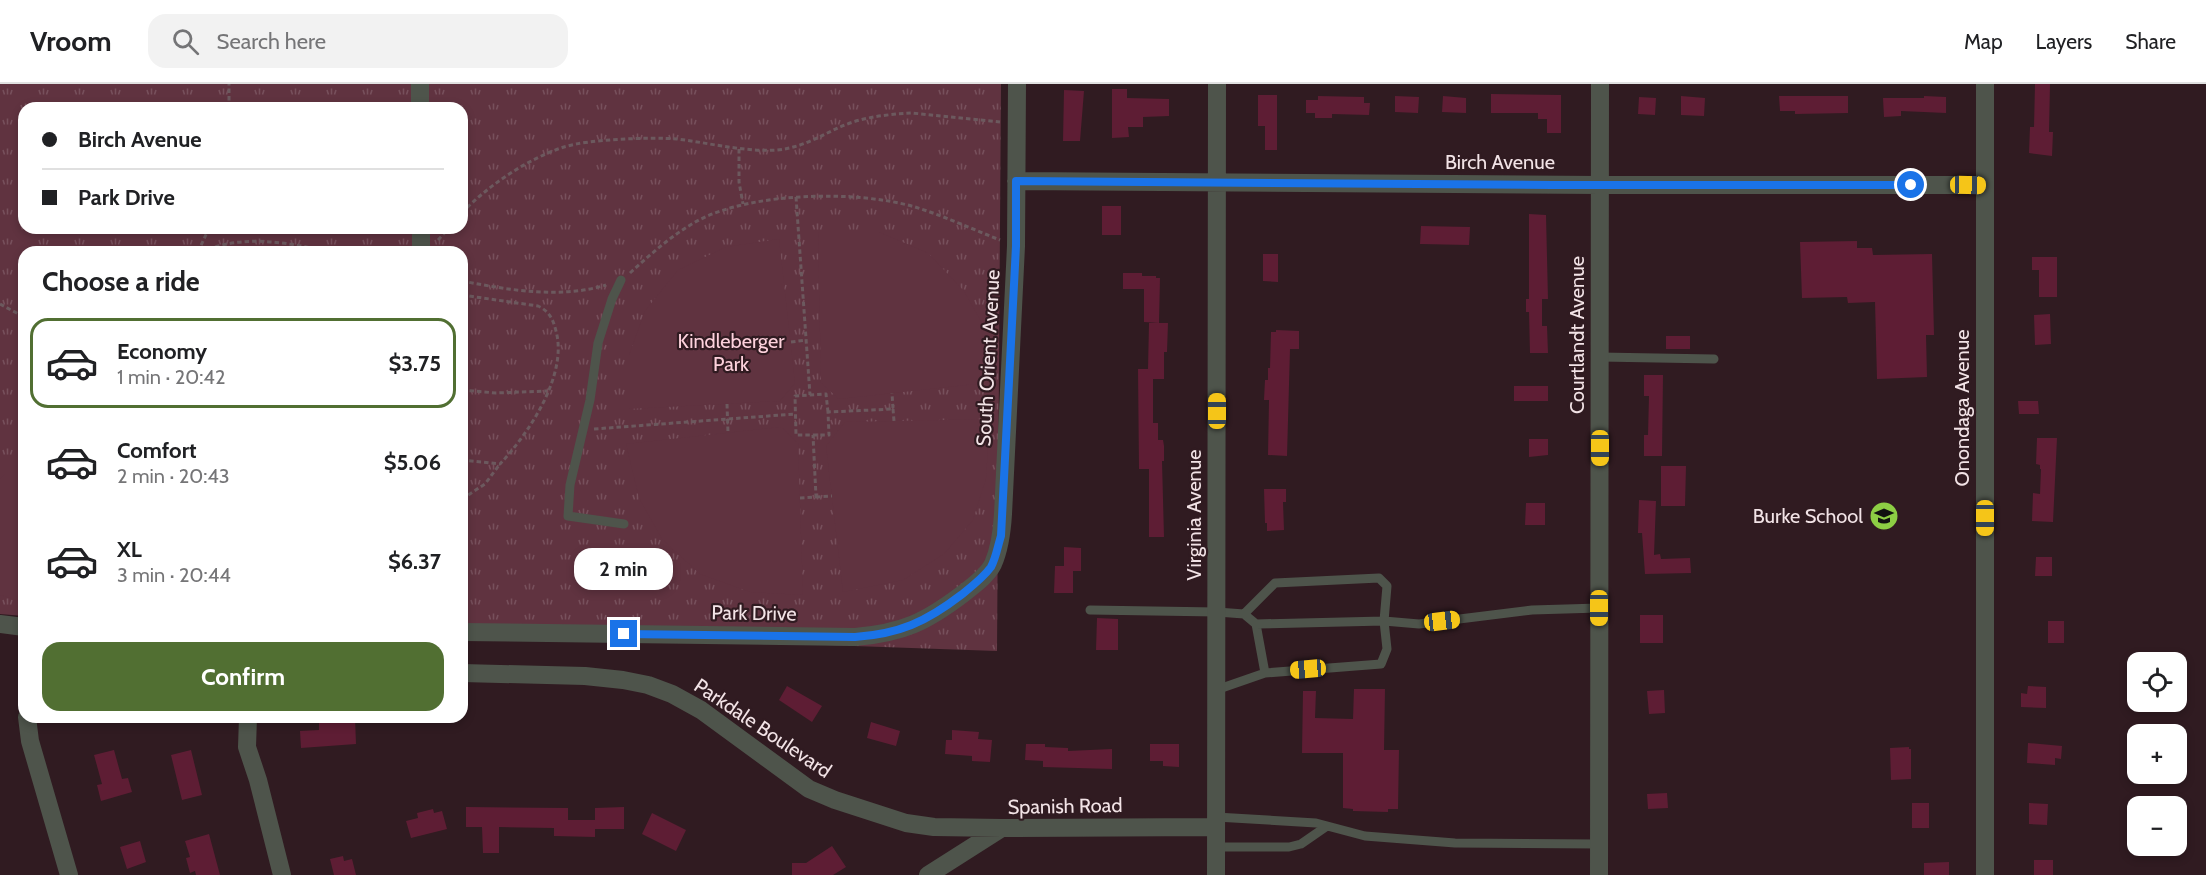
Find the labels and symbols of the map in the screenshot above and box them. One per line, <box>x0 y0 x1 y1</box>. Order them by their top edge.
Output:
street label: Birch Avenue <box>1445 150 1555 174</box>
route start <box>1897 171 1924 198</box>
car <box>1950 176 1986 194</box>
street label: Courtlandt Avenue <box>1565 256 1589 414</box>
street label: South Orient Avenue <box>971 269 1005 447</box>
park label: Kindleberger Park <box>677 329 785 376</box>
street label: Onondaga Avenue <box>1950 330 1974 486</box>
car <box>1208 393 1226 429</box>
car <box>1591 430 1609 466</box>
street label: Virginia Avenue <box>1182 449 1206 581</box>
school or university icon: Burke School <box>1868 500 1900 532</box>
car <box>1976 500 1994 536</box>
place label: Burke School <box>1753 504 1863 528</box>
callout: 2 min <box>574 547 674 589</box>
car <box>1590 590 1608 626</box>
street label: Park Drive <box>711 600 797 626</box>
car <box>1423 610 1461 632</box>
route end <box>610 620 637 647</box>
car <box>1289 658 1327 680</box>
street label: Parkdale Boulevard <box>690 673 836 783</box>
street label: Spanish Road <box>1007 793 1123 819</box>

